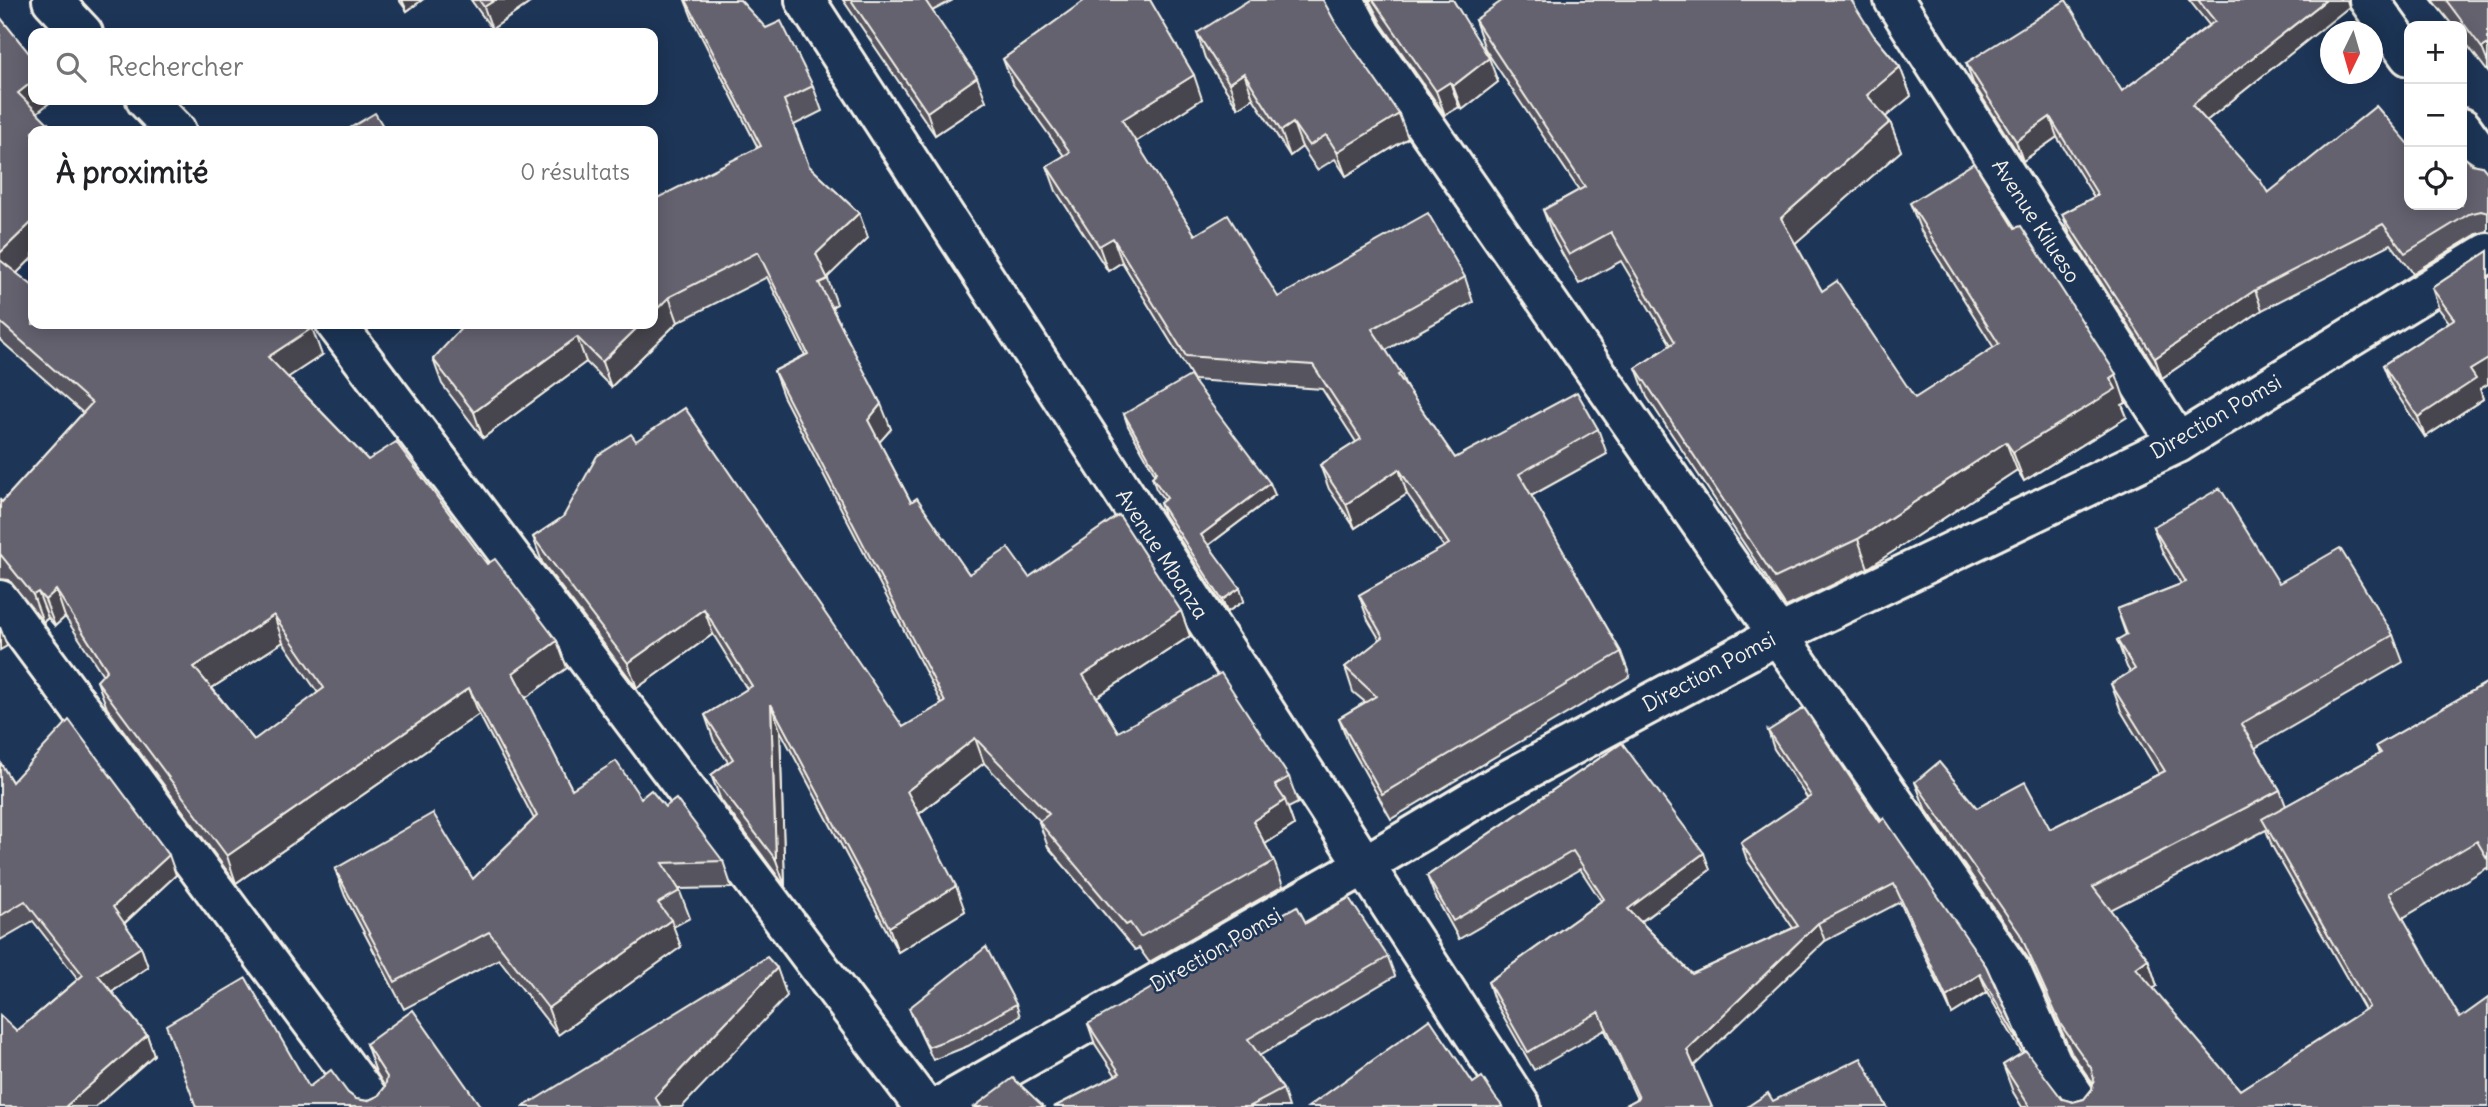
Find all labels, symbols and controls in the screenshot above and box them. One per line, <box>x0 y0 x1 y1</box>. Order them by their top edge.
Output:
north arrow <box>2320 21 2383 84</box>
map controls <box>2404 21 2467 210</box>
button: + <box>2404 21 2467 84</box>
search box <box>28 28 658 105</box>
icon: search <box>52 48 90 86</box>
text: Rechercher <box>108 50 244 83</box>
button: − <box>2404 84 2467 147</box>
button: locate <box>2404 147 2467 210</box>
text: À proximité <box>56 153 208 191</box>
street label: Avenue Kilueso <box>1986 154 2087 288</box>
text: 0 résultats <box>520 157 630 186</box>
street label: Direction Pomsi <box>2145 368 2286 465</box>
street label: Avenue Mbanza <box>1110 483 1215 624</box>
street label: Direction Pomsi <box>1638 625 1780 718</box>
street label: Direction Pomsi <box>1145 901 1286 998</box>

